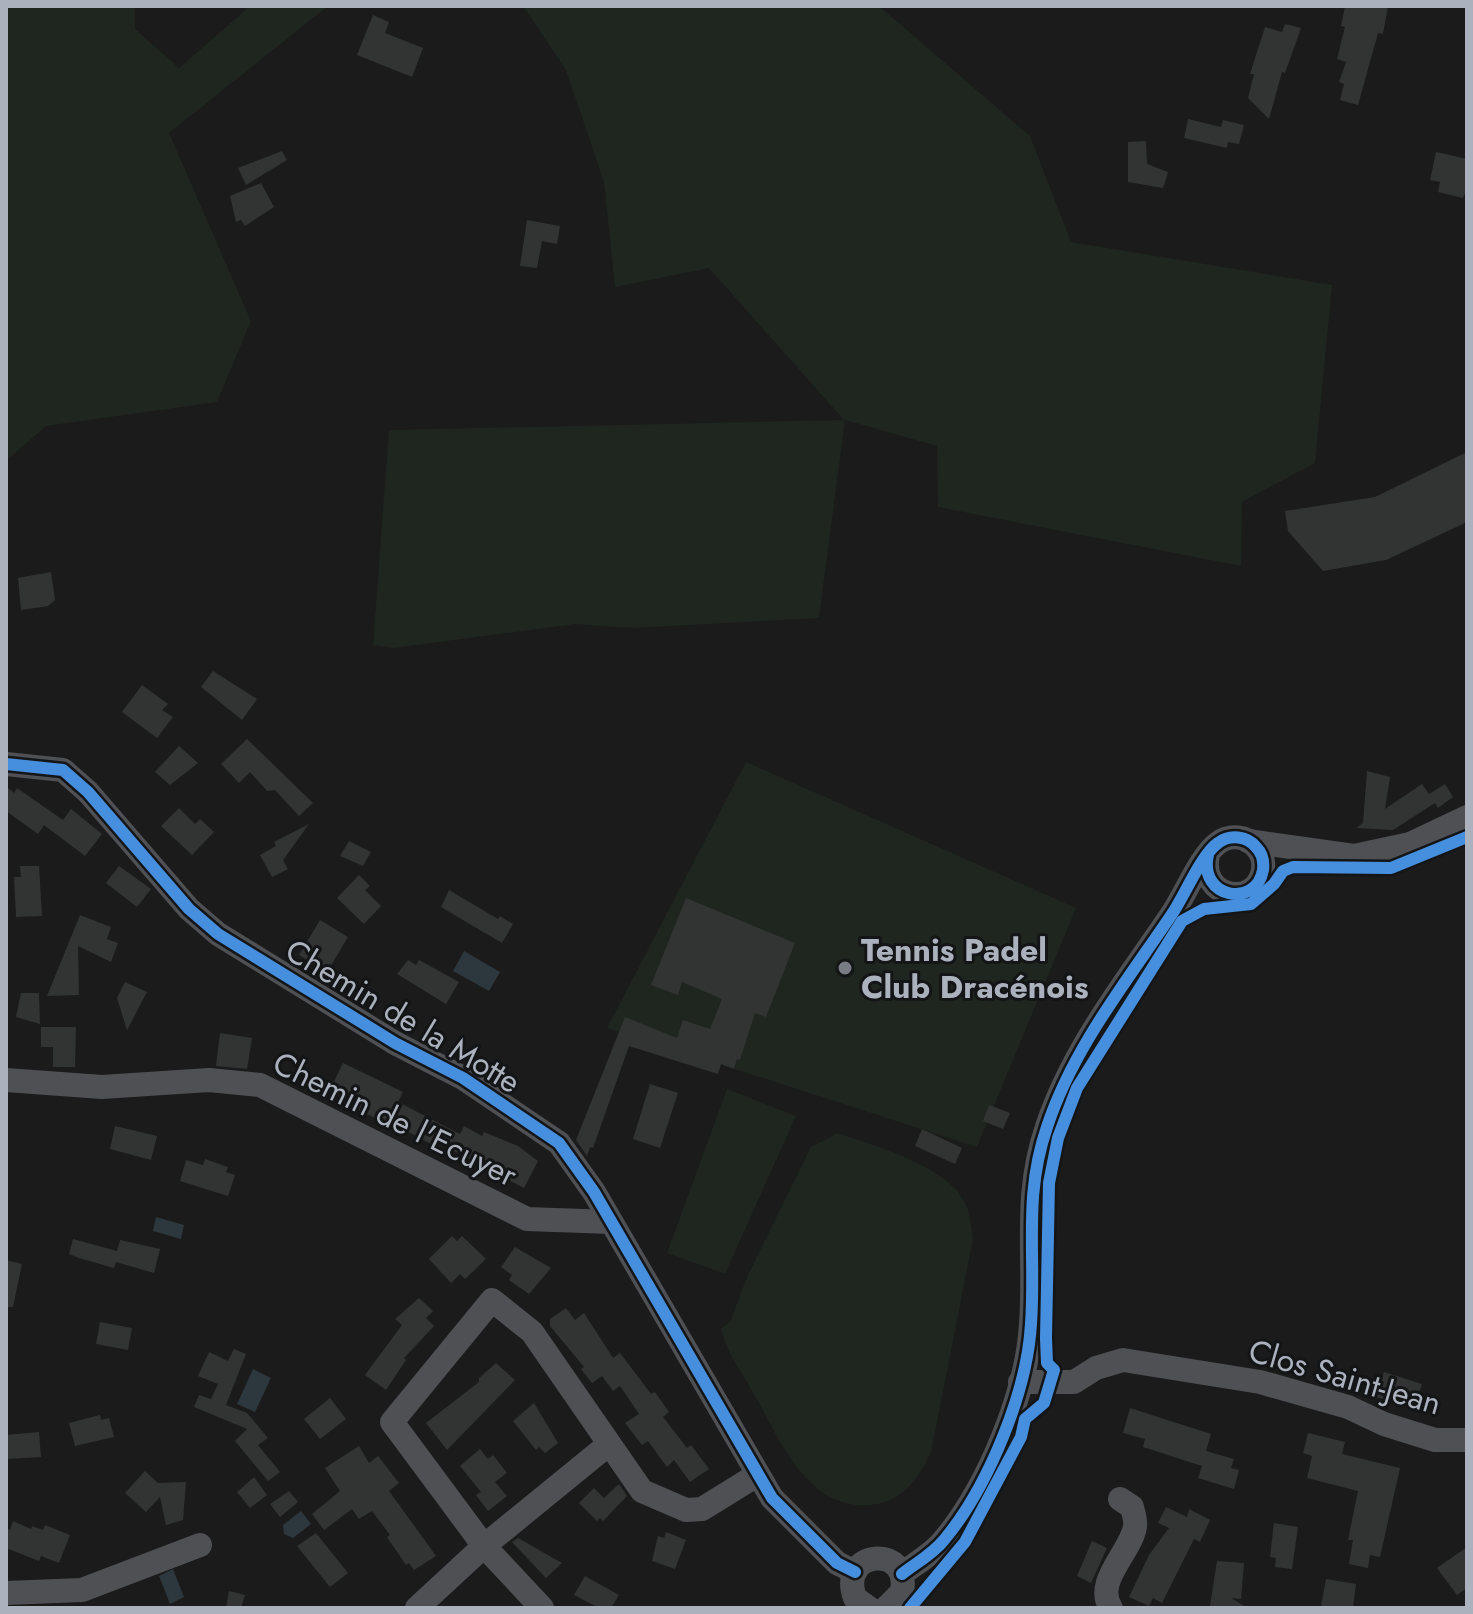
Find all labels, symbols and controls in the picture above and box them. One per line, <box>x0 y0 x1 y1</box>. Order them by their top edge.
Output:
place label: Tennis Padel Club Dracénois <box>861 927 1089 1010</box>
street label: Chemin de la Motte <box>277 928 529 1104</box>
marker: Tennis Padel Club Dracénois <box>836 959 854 977</box>
street label: Chemin de l'Ecuyer <box>265 1040 525 1198</box>
street label: Clos Saint-Jean <box>1243 1328 1447 1426</box>

